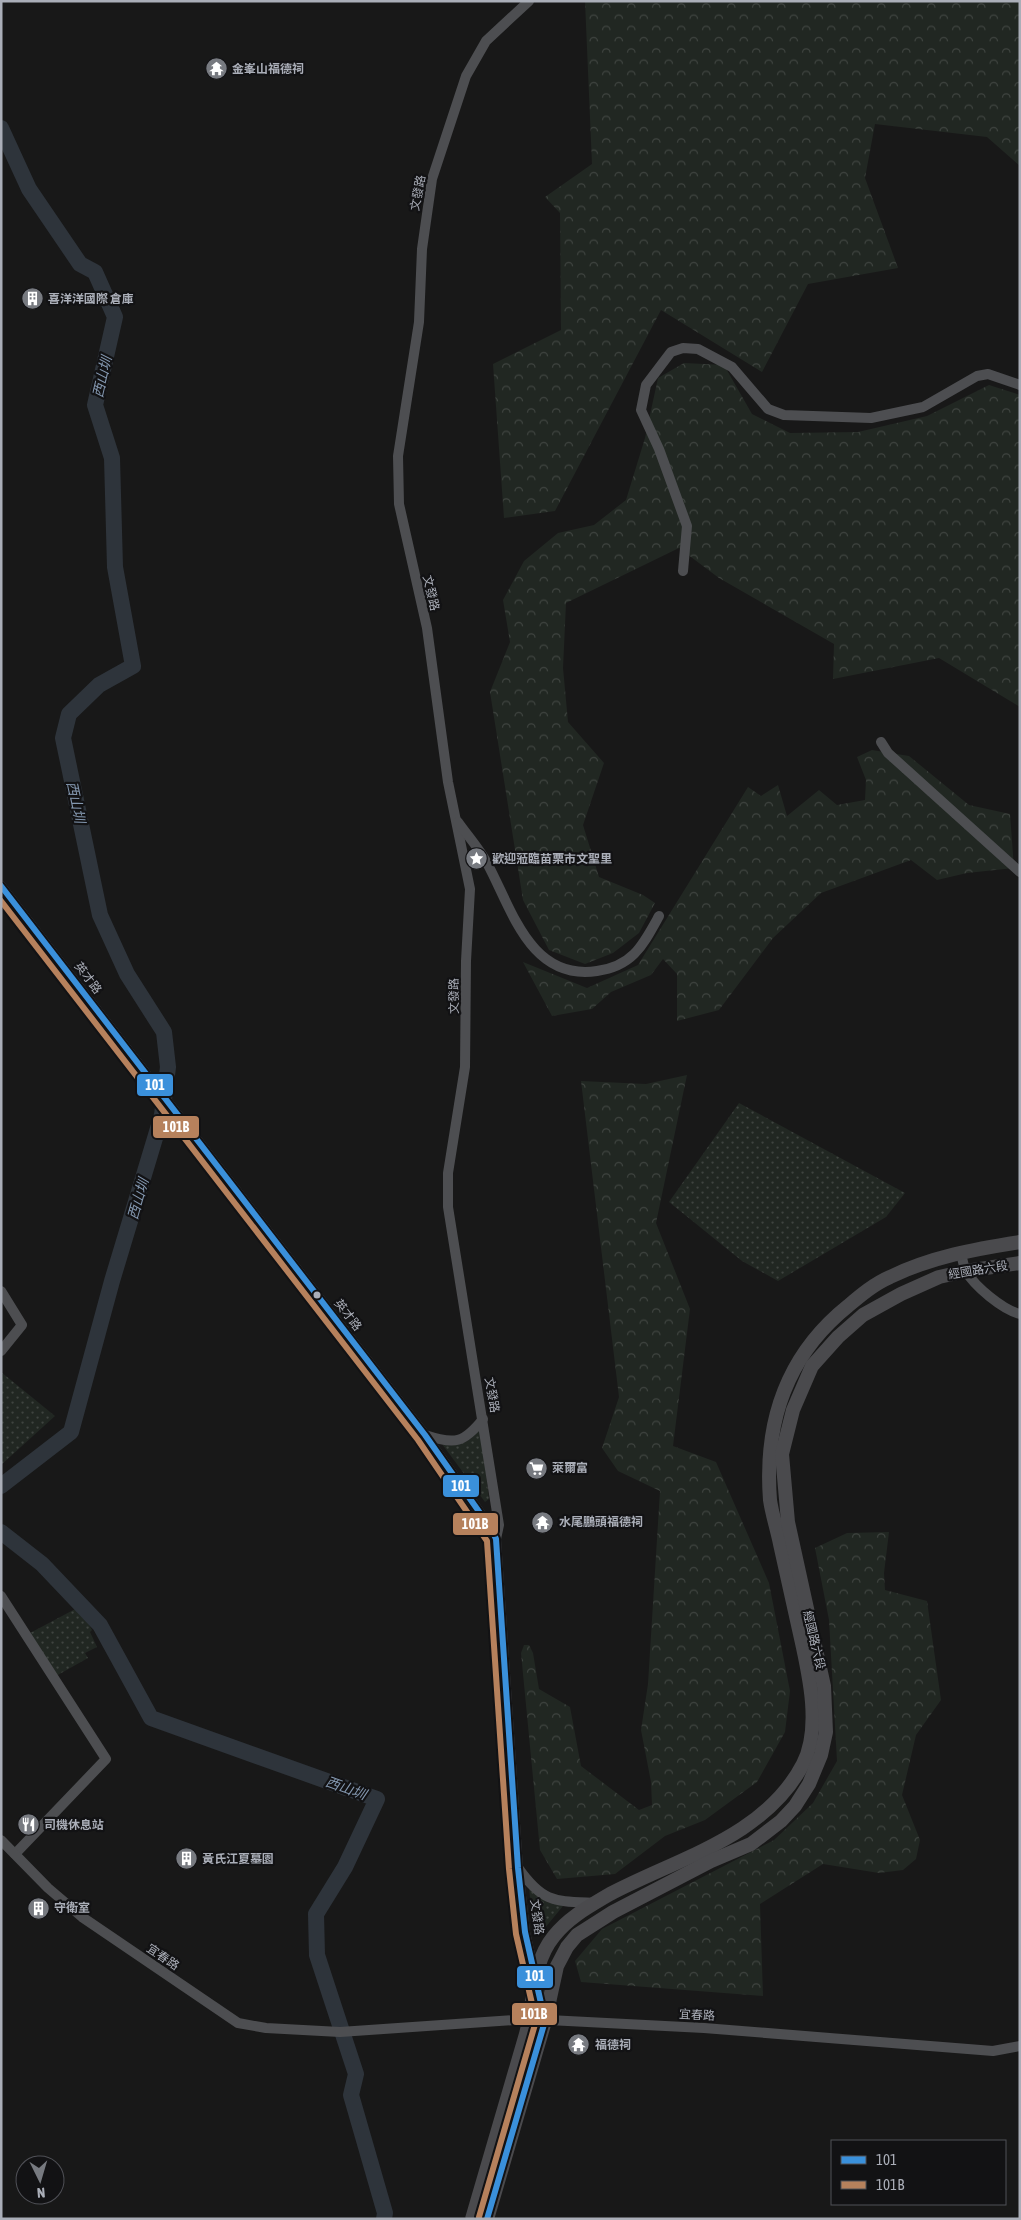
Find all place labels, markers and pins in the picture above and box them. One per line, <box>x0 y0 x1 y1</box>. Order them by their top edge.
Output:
temple icon: 金峯山福德祠 <box>204 57 228 81</box>
place label: 金峯山福德祠 <box>232 62 304 76</box>
building icon: 喜洋洋國際 倉庫 <box>20 287 44 311</box>
place label: 喜洋洋國際 倉庫 <box>48 292 134 306</box>
place icon: 歡迎蒞臨苗栗市文聖里 <box>464 847 488 871</box>
place label: 歡迎蒞臨苗栗市文聖里 <box>492 852 612 866</box>
unlabelled marker <box>312 1290 322 1300</box>
supermarket icon: 萊爾富 <box>524 1456 548 1480</box>
place label: 萊爾富 <box>552 1461 588 1475</box>
temple icon: 水尾鵬頭福德祠 <box>531 1510 555 1534</box>
place label: 水尾鵬頭福德祠 <box>559 1515 643 1529</box>
restaurant icon: 司機休息站 <box>16 1813 40 1837</box>
place label: 司機休息站 <box>44 1818 104 1832</box>
building icon: 黃氏江夏墓園 <box>174 1847 198 1871</box>
place label: 黃氏江夏墓園 <box>202 1852 274 1866</box>
building icon: 守衛室 <box>26 1896 50 1920</box>
place label: 守衛室 <box>54 1901 90 1915</box>
temple icon: 福德祠 <box>567 2033 591 2057</box>
place label: 福德祠 <box>595 2038 631 2052</box>

